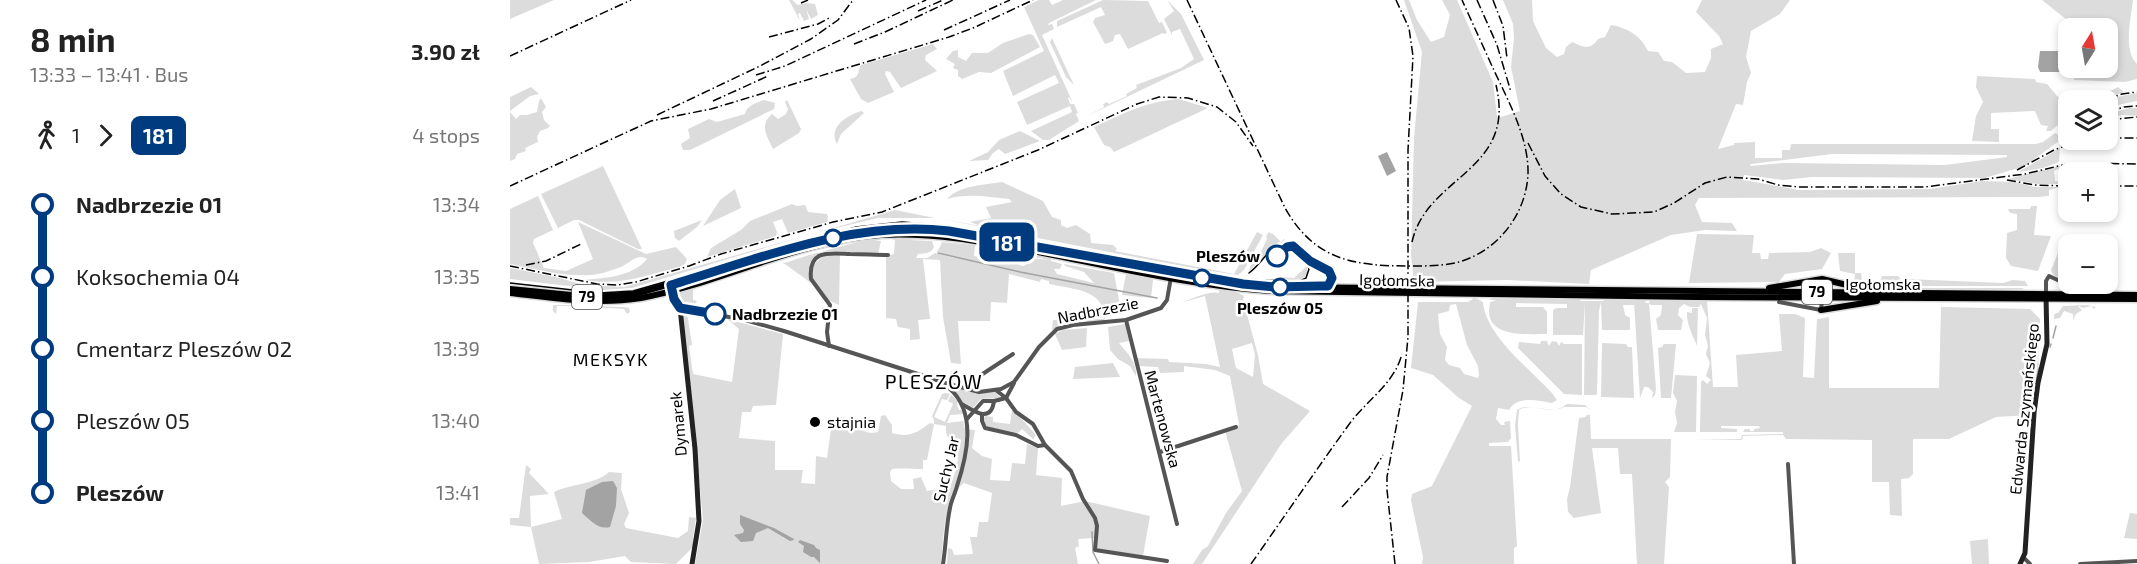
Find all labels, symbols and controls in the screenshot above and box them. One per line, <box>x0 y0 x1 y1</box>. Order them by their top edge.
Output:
north arrow <box>2058 18 2118 78</box>
map controls <box>2058 18 2118 294</box>
text: 8 min <box>30 19 116 59</box>
text: 3.90 zł <box>411 38 480 64</box>
text: 13:33 – 13:41 · Bus <box>30 62 188 86</box>
button: layers <box>2058 90 2118 150</box>
icon: walk <box>30 119 63 152</box>
icon: forward <box>89 119 122 152</box>
text: 1 <box>72 123 80 147</box>
text: 181 <box>143 123 174 148</box>
text: 4 stops <box>412 123 480 147</box>
button: + <box>2058 162 2118 222</box>
text: Nadbrzezie 01 <box>76 191 222 217</box>
text: 13:34 <box>433 192 480 216</box>
line badge: 181 <box>972 222 1042 262</box>
unlabelled marker <box>824 229 842 247</box>
text: 181 <box>991 230 1023 255</box>
button: − <box>2058 234 2118 294</box>
marker: Pleszów <box>1266 245 1288 267</box>
place label: Pleszów <box>1196 246 1260 265</box>
text: Koksochemia 04 <box>76 263 240 289</box>
text: 13:35 <box>434 264 480 288</box>
unlabelled marker <box>1193 269 1211 287</box>
street label: Igołomska <box>1359 269 1435 290</box>
street label: Igołomska <box>1845 274 1921 293</box>
marker: Pleszów 05 <box>1271 278 1289 296</box>
road number: 79 <box>1802 280 1832 304</box>
road number: 79 <box>572 285 602 309</box>
street label: Nadbrzezie <box>1056 292 1140 327</box>
place label: Pleszów 05 <box>1237 298 1323 317</box>
marker: Nadbrzezie 01 <box>704 303 726 325</box>
place label: Nadbrzezie 01 <box>732 304 838 323</box>
street label: Edwarda Szymańskiego <box>2005 322 2042 496</box>
text: Cmentarz Pleszów 02 <box>76 335 292 361</box>
text: 13:39 <box>434 336 480 360</box>
district label: MEKSYK <box>573 348 649 370</box>
street label: Martenowska <box>1141 368 1186 470</box>
district label: PLESZÓW <box>885 369 983 393</box>
street label: Dymarek <box>665 391 690 457</box>
text: Pleszów 05 <box>76 407 190 433</box>
text: 13:40 <box>432 408 480 432</box>
place label: stajnia <box>827 412 876 432</box>
marker: stajnia <box>808 415 822 429</box>
street label: Suchy Jar <box>929 433 962 504</box>
text: Pleszów <box>76 479 164 505</box>
text: 13:41 <box>436 480 480 504</box>

